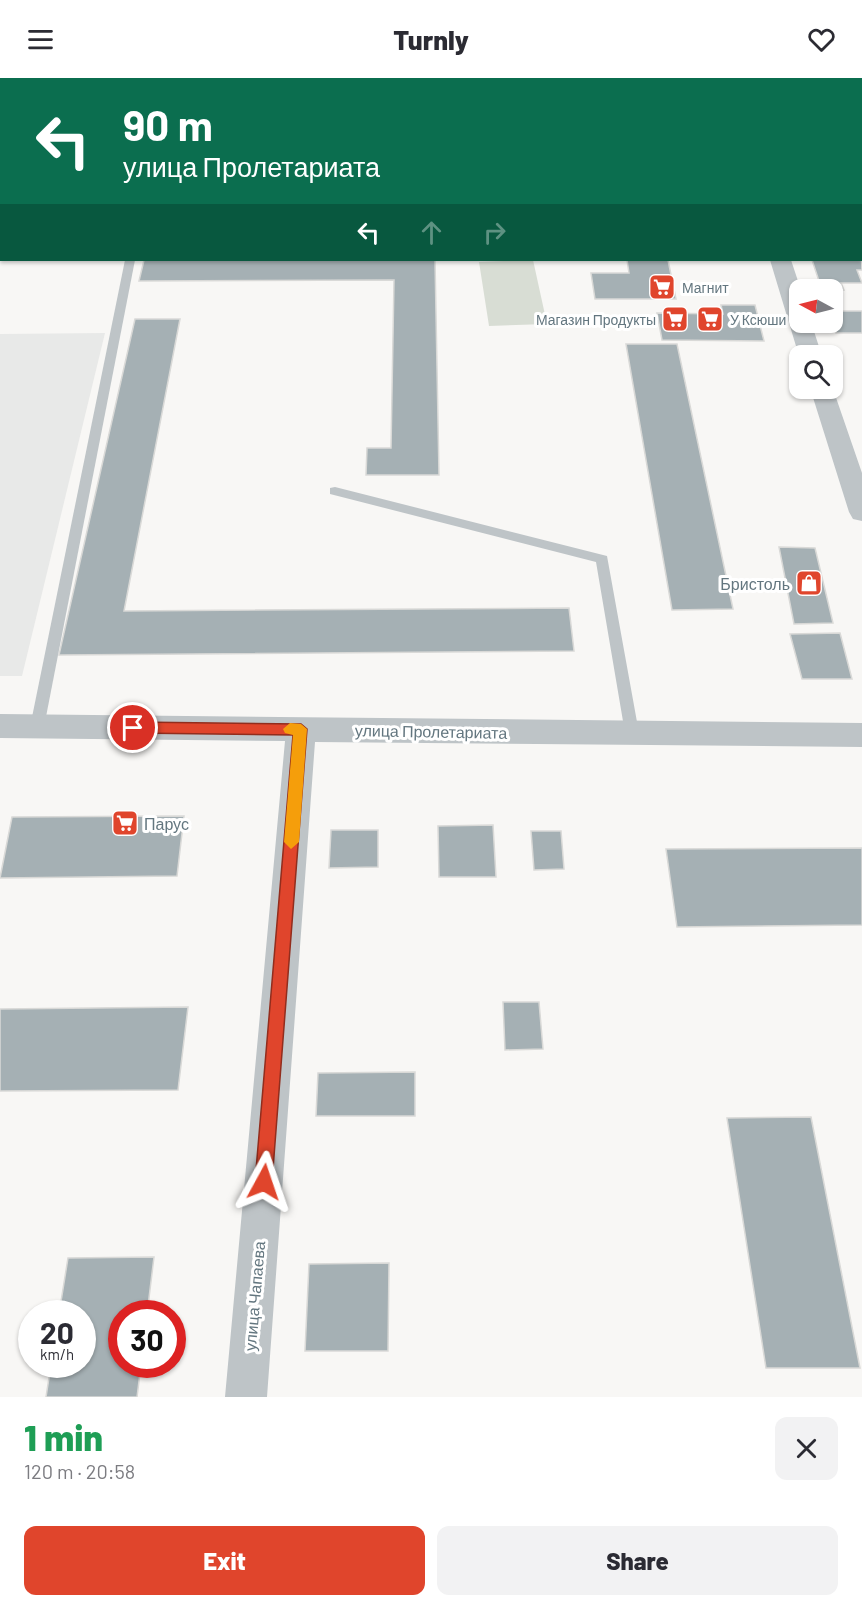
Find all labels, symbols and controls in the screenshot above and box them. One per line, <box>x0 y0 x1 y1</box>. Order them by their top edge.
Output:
icon: menu <box>24 23 57 56</box>
text: Turnly <box>393 23 469 55</box>
icon: heart <box>805 23 838 56</box>
text: 90 m <box>123 99 213 149</box>
icon: left <box>24 102 102 180</box>
text: улица Пролетариата <box>123 150 380 182</box>
icon: left <box>352 216 385 249</box>
icon: ahead <box>415 216 448 249</box>
icon: right <box>478 216 511 249</box>
supermarket icon: Магнит <box>647 272 677 302</box>
place label: Магнит <box>682 279 729 296</box>
north arrow <box>789 279 843 333</box>
map controls <box>789 279 843 399</box>
supermarket icon: Магазин Продукты <box>660 304 690 334</box>
supermarket icon: У Ксюши <box>695 304 725 334</box>
place label: Магазин Продукты <box>536 311 656 328</box>
place label: У Ксюши <box>730 311 786 328</box>
button: search <box>789 345 843 399</box>
shop icon: Бристоль <box>794 568 824 598</box>
place label: Бристоль <box>720 574 790 593</box>
pin <box>107 702 158 753</box>
icon: arrive <box>116 711 149 744</box>
street label: улица Пролетариата <box>355 720 507 742</box>
supermarket icon: Парус <box>110 808 140 838</box>
place label: Парус <box>144 814 189 833</box>
position arrow <box>232 1150 296 1214</box>
street label: улица Чапаева <box>240 1240 268 1352</box>
speed limit sign: 30 <box>108 1300 186 1378</box>
text: 20 <box>40 1314 74 1350</box>
text: km/h <box>40 1345 74 1363</box>
text: 1 min <box>24 1415 103 1458</box>
button: close <box>775 1417 838 1480</box>
text: 120 m · 20:58 <box>24 1459 135 1483</box>
button: Exit <box>24 1526 425 1595</box>
button: Share <box>437 1526 838 1595</box>

